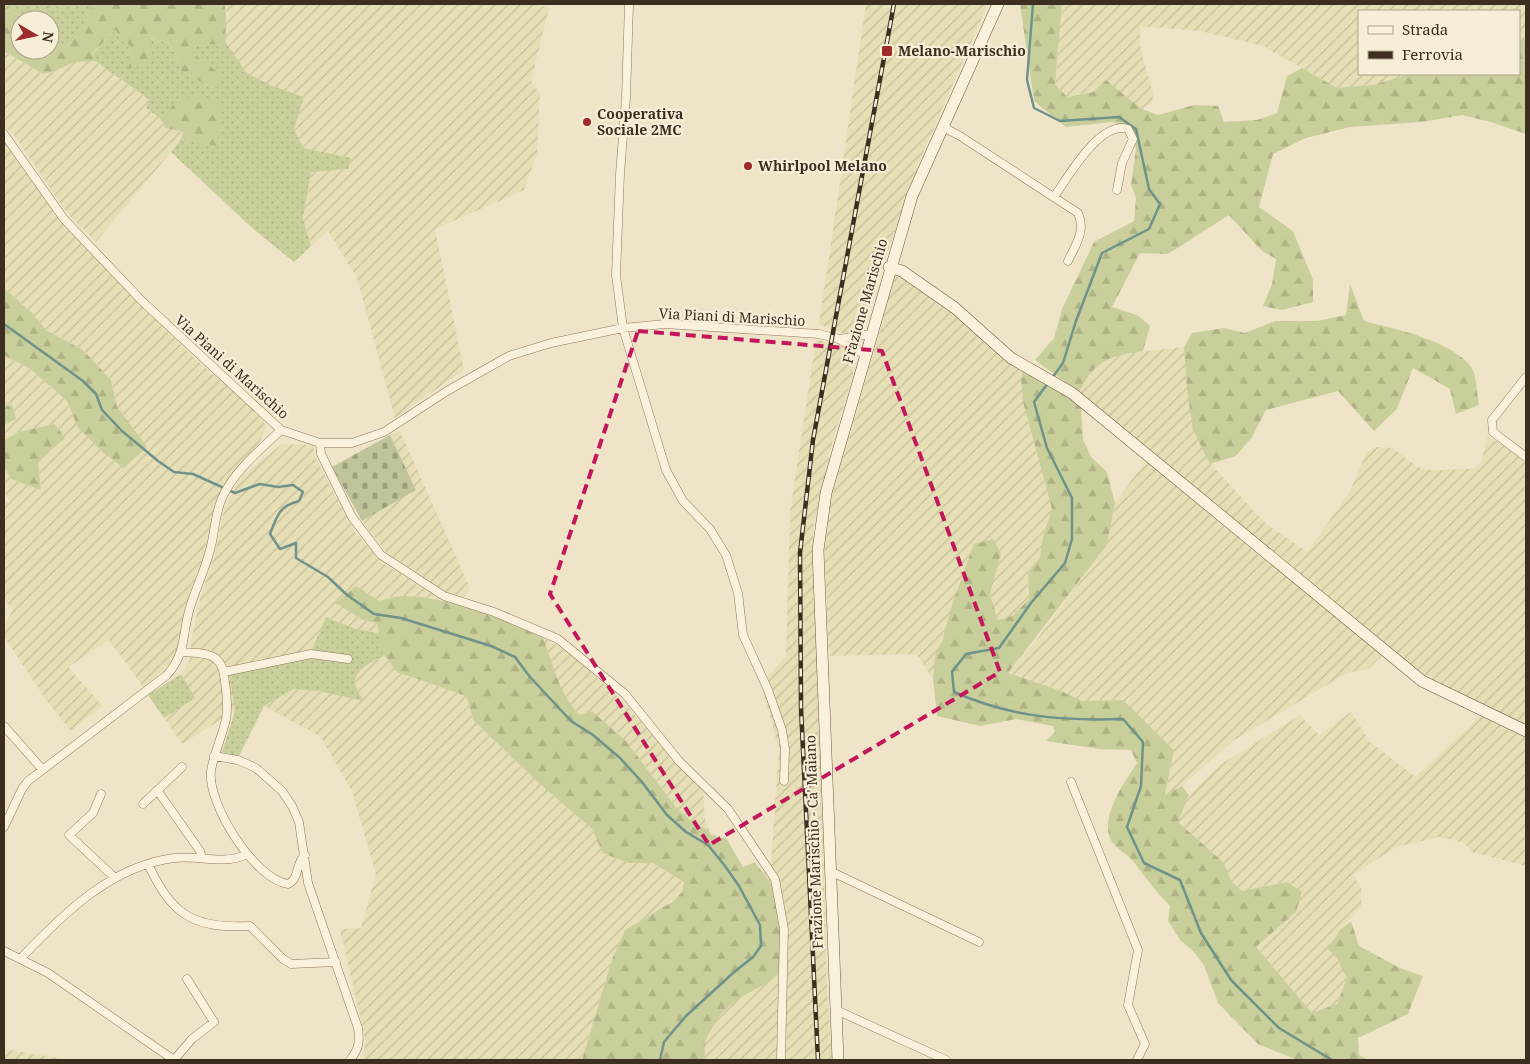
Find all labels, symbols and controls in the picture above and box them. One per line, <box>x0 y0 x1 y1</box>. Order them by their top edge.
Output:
north arrow <box>10 10 60 60</box>
legend <box>1358 10 1520 75</box>
text: Strada <box>1402 19 1448 39</box>
text: N <box>38 30 59 44</box>
place label: Melano-Marischio <box>898 41 1026 60</box>
marker: Melano-Marischio <box>880 44 894 58</box>
text: Ferrovia <box>1402 44 1463 64</box>
place label: Cooperativa Sociale 2MC <box>597 104 684 139</box>
marker: Cooperativa Sociale 2MC <box>581 116 593 128</box>
place label: Whirlpool Melano <box>758 156 887 175</box>
marker: Whirlpool Melano <box>742 160 754 172</box>
street label: Frazione Marischio <box>838 236 891 366</box>
street label: Via Piani di Marischio <box>658 303 806 330</box>
street label: Via Piani di Marischio <box>171 310 293 423</box>
street label: Frazione Marischio - Ca' Maiano <box>800 735 827 949</box>

